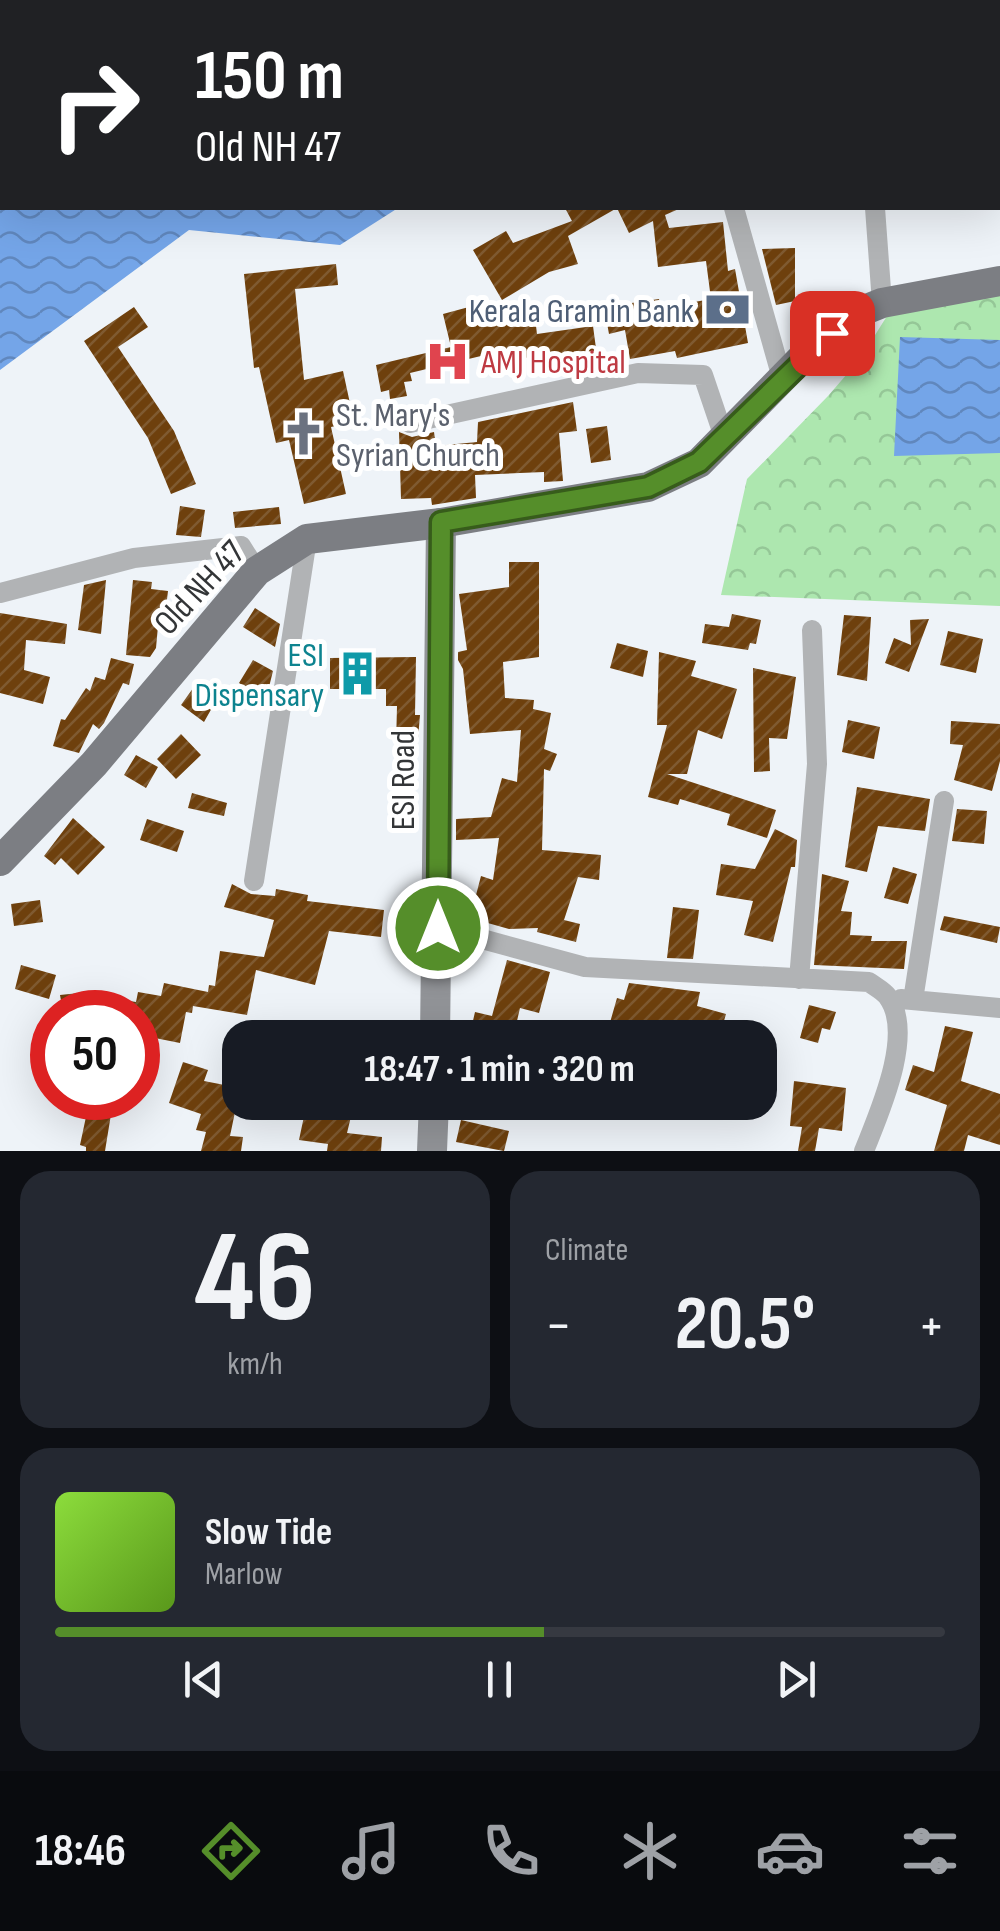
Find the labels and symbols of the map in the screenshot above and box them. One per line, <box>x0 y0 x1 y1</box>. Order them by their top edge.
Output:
bank icon: Kerala Gramin Bank <box>703 286 751 334</box>
place label: Kerala Gramin Bank <box>469 290 695 333</box>
pin <box>790 291 875 376</box>
hospital icon: AMJ Hospital <box>424 337 472 385</box>
place label: AMJ Hospital <box>480 341 626 384</box>
place label: St. Mary's Syrian Church <box>336 394 500 477</box>
church icon: St. Mary's Syrian Church <box>279 410 327 458</box>
street label: Old NH 47 <box>146 532 255 644</box>
place label: ESI Dispensary <box>194 634 324 717</box>
building icon: ESI Dispensary <box>333 650 381 698</box>
street label: ESI Road <box>382 730 425 830</box>
position arrow <box>386 876 490 980</box>
speed limit sign: 50 <box>30 990 160 1120</box>

